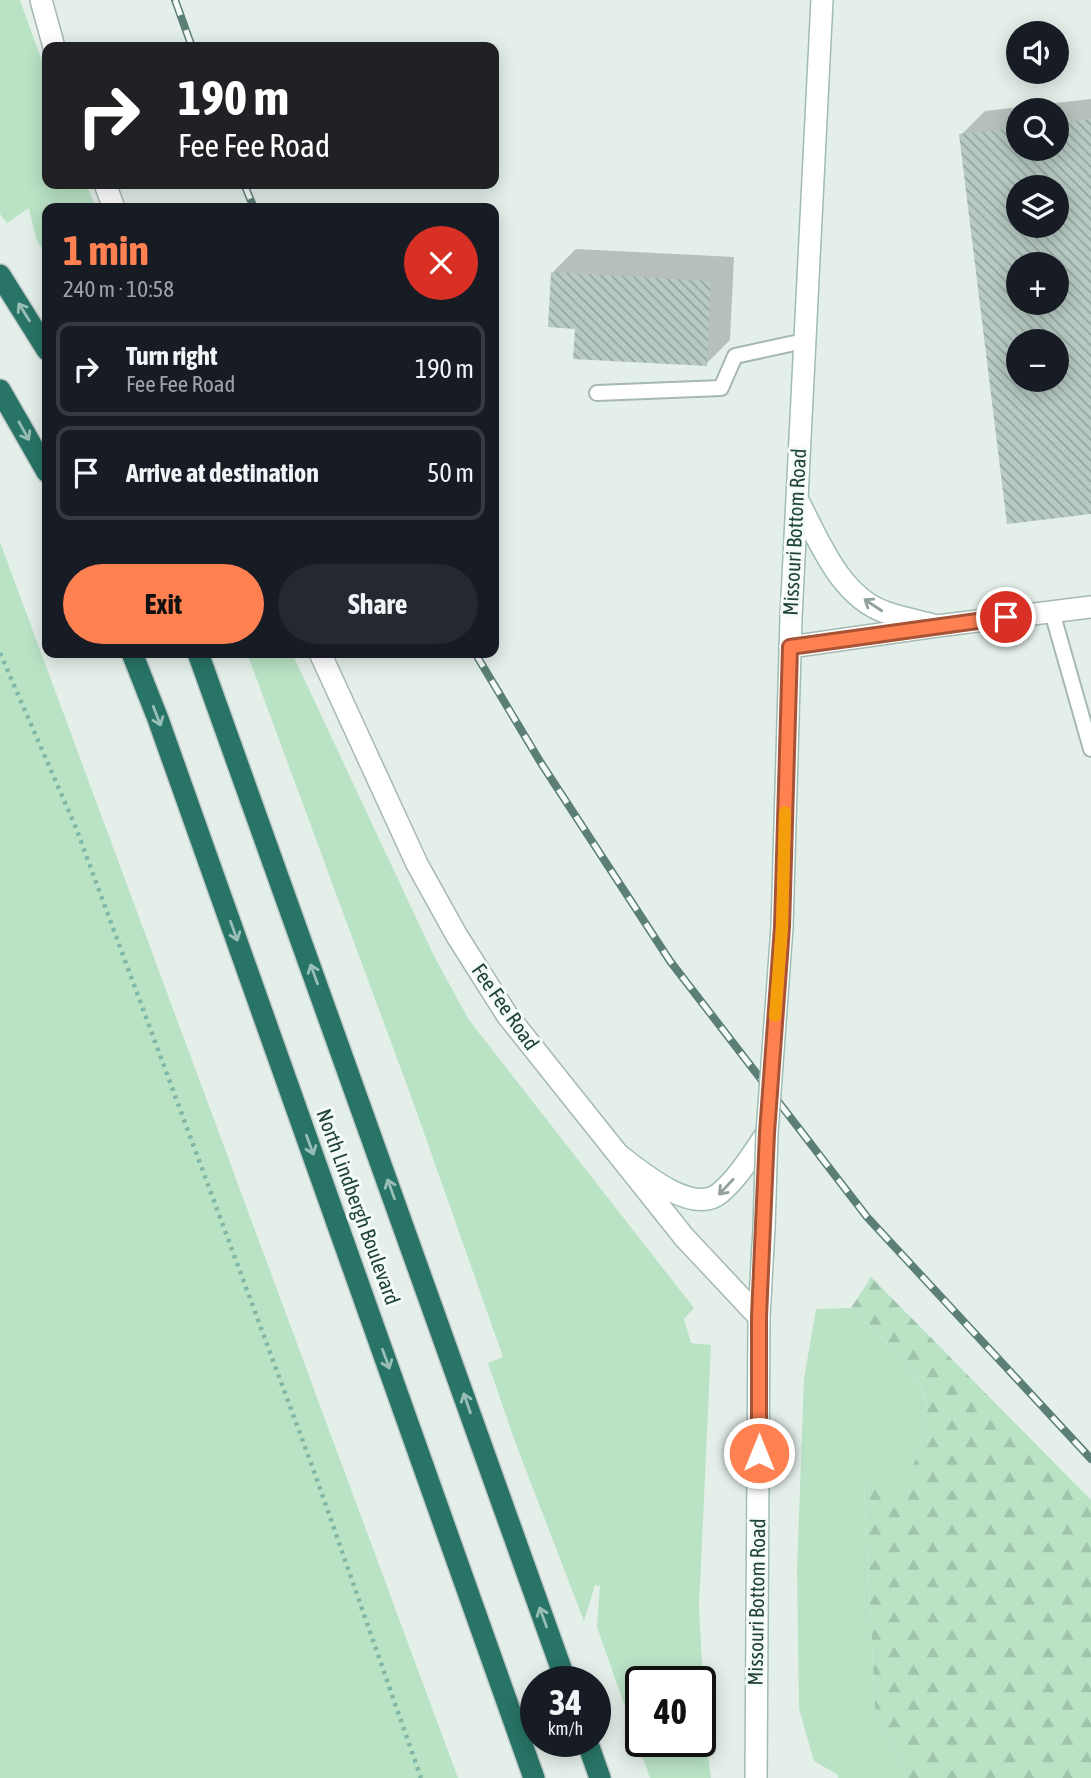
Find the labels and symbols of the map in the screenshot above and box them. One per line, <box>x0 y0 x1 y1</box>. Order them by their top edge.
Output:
one-way arrow <box>16 303 30 323</box>
one-way arrow <box>18 420 31 441</box>
street label: Missouri Bottom Road <box>778 448 810 616</box>
pin <box>976 587 1036 647</box>
one-way arrow <box>863 598 883 612</box>
one-way arrow <box>152 705 165 727</box>
one-way arrow <box>228 919 241 941</box>
street label: Fee Fee Road <box>467 959 544 1054</box>
one-way arrow <box>307 964 319 986</box>
street label: North Lindbergh Boulevard <box>312 1105 406 1308</box>
one-way arrow <box>304 1134 317 1156</box>
one-way arrow <box>383 1178 396 1200</box>
one-way arrow <box>718 1178 734 1196</box>
one-way arrow <box>381 1348 393 1370</box>
one-way arrow <box>460 1392 473 1414</box>
position arrow <box>722 1416 796 1490</box>
street label: Missouri Bottom Road <box>743 1518 769 1686</box>
one-way arrow <box>536 1607 548 1629</box>
speed limit sign: 40 <box>625 1666 716 1757</box>

